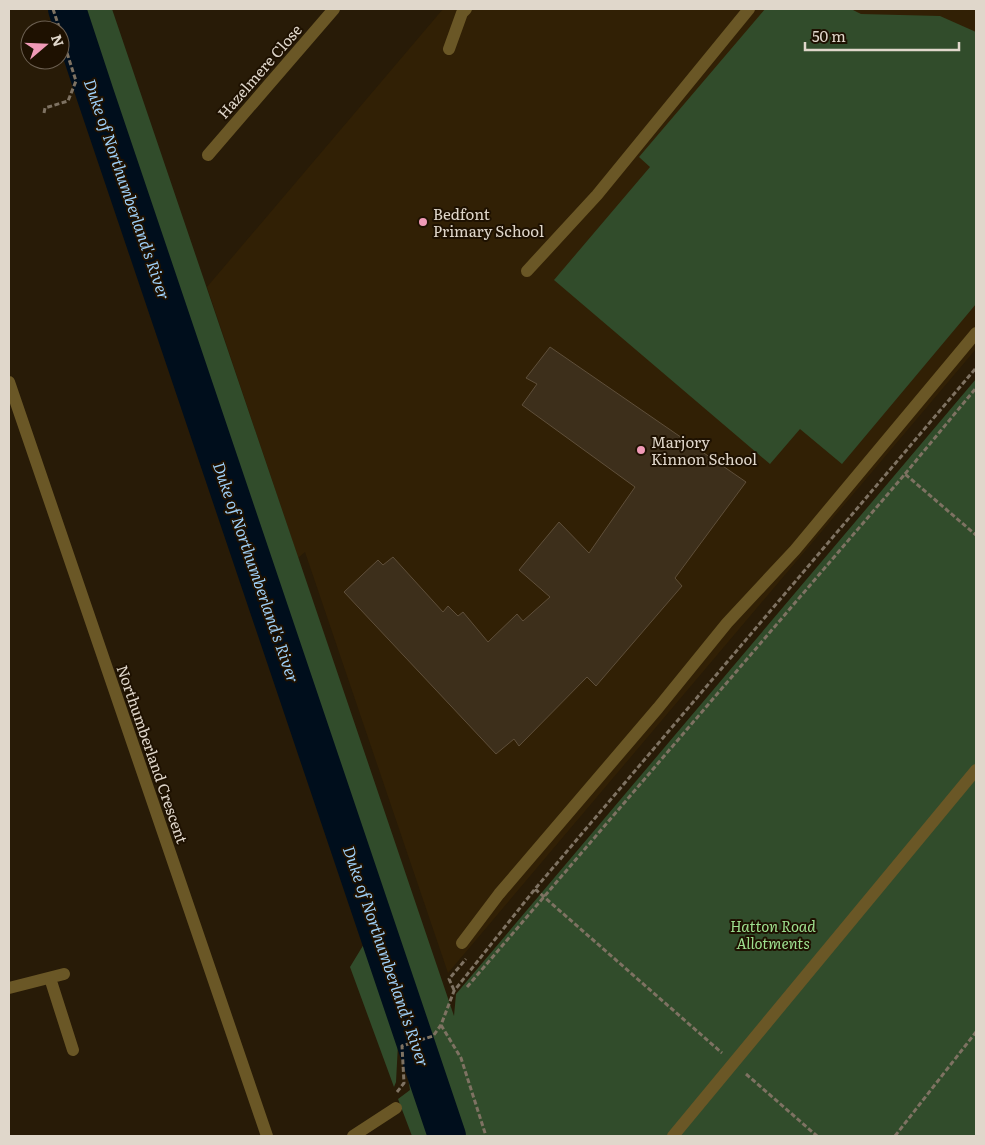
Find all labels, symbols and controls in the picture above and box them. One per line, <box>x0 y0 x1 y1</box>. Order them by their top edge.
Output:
street label: Hazelmere Close <box>211 19 307 123</box>
north arrow <box>20 20 70 70</box>
scale bar <box>805 20 959 52</box>
text: 50 m <box>812 24 846 47</box>
text: N <box>47 32 70 49</box>
water label: Duke of Northumberland's River <box>79 75 177 303</box>
place label: Bedfont Primary School <box>433 202 544 242</box>
marker: Bedfont Primary School <box>417 216 429 228</box>
place label: Marjory Kinnon School <box>651 430 757 470</box>
marker: Marjory Kinnon School <box>635 444 647 456</box>
water label: Duke of Northumberland's River <box>208 458 306 686</box>
street label: Northumberland Crescent <box>112 662 194 846</box>
water label: Duke of Northumberland's River <box>338 842 436 1070</box>
park label: Hatton Road Allotments <box>730 914 816 954</box>

